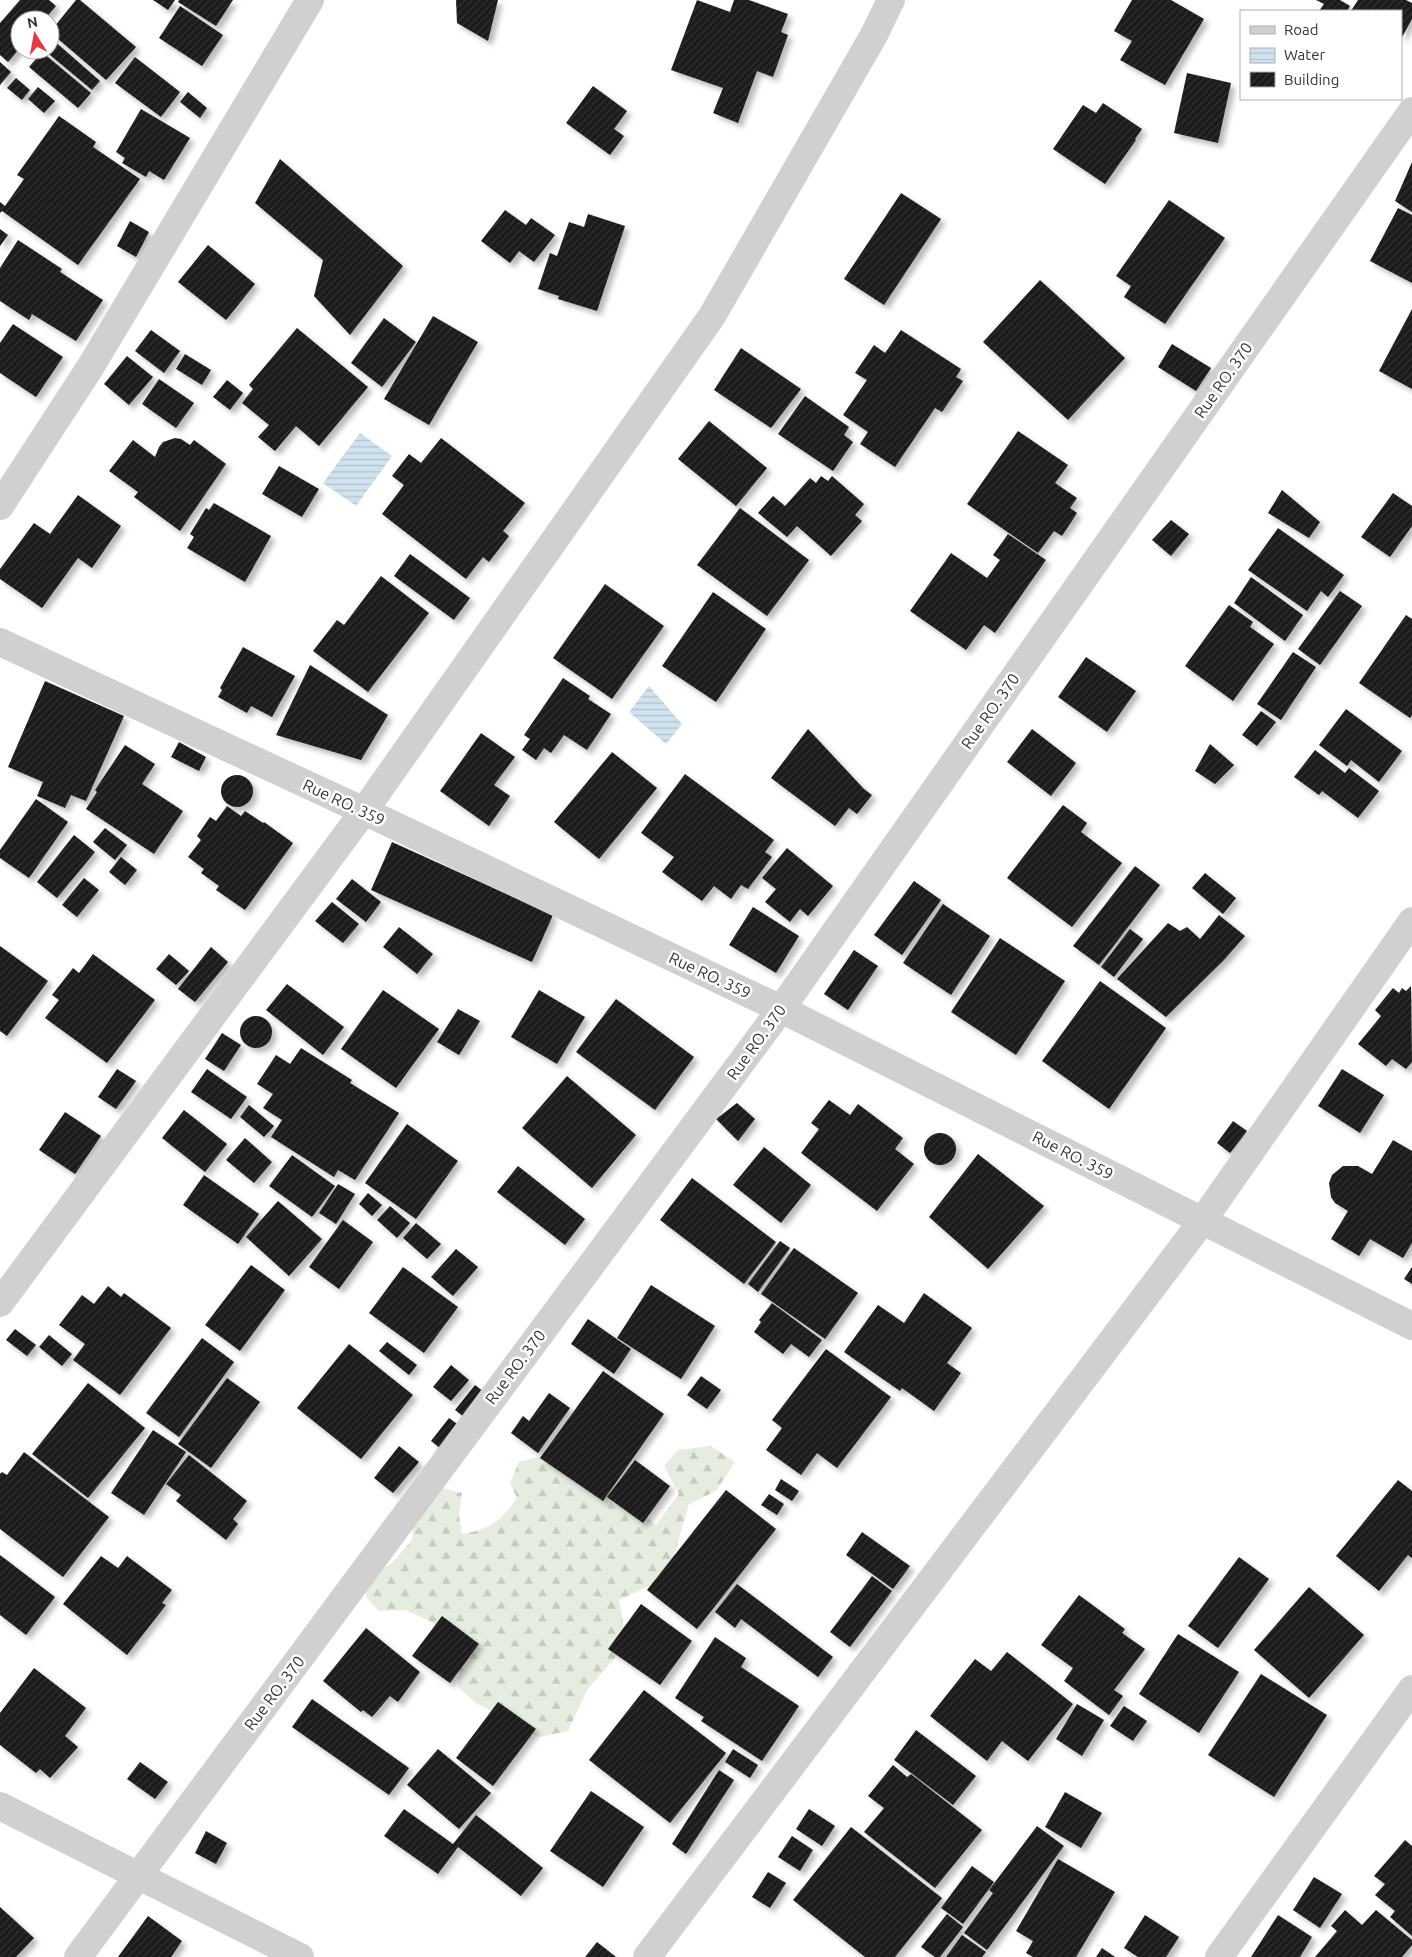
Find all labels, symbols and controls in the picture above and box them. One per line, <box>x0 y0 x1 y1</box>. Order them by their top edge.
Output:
north arrow <box>10 10 60 60</box>
legend <box>1240 10 1402 100</box>
text: N <box>26 13 39 31</box>
text: Road <box>1284 21 1319 38</box>
text: Water <box>1284 46 1325 63</box>
text: Building <box>1284 71 1339 88</box>
street label: Rue RO. 370 <box>1190 339 1256 421</box>
street label: Rue RO. 370 <box>957 670 1023 752</box>
street label: Rue RO. 359 <box>300 775 388 829</box>
street label: Rue RO. 359 <box>666 948 754 1002</box>
street label: Rue RO. 370 <box>723 1001 789 1083</box>
street label: Rue RO. 359 <box>1030 1127 1116 1183</box>
street label: Rue RO. 370 <box>481 1326 549 1408</box>
street label: Rue RO. 370 <box>240 1652 308 1734</box>

